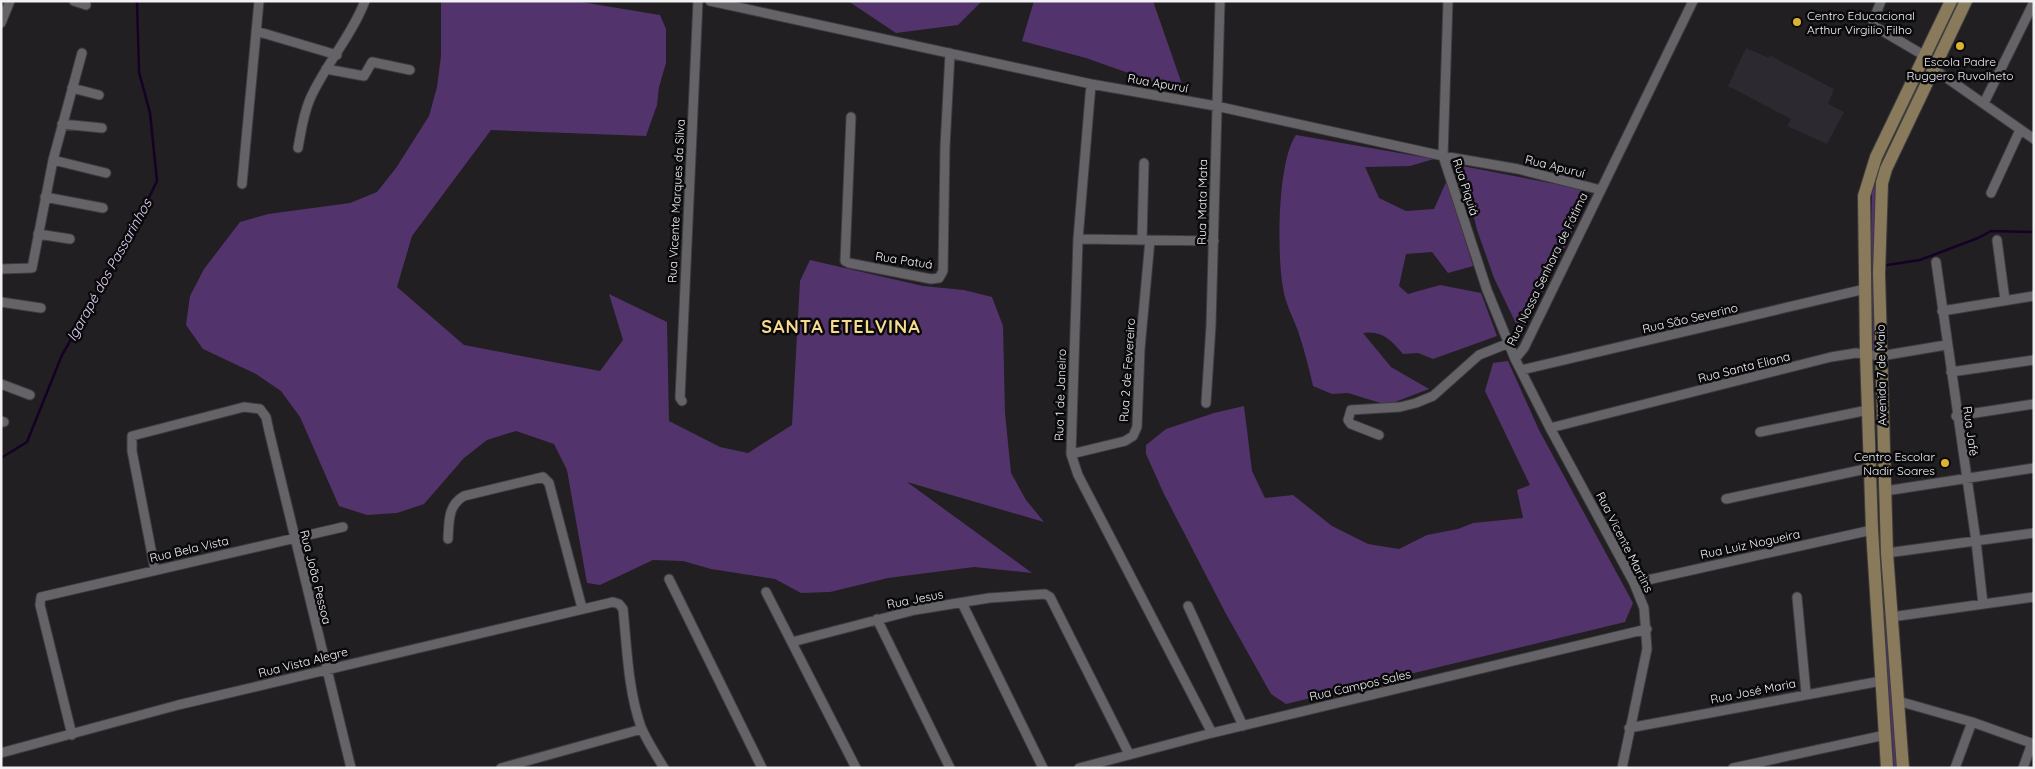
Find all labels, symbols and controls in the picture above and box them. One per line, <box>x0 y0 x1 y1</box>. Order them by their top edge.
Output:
place label: Centro Educacional Arthur Virgilio Filho <box>1807 8 1915 37</box>
marker: Centro Educacional Arthur Virgilio Filho <box>1791 16 1803 28</box>
marker: Escola Padre Ruggero Ruvolheto <box>1954 40 1966 52</box>
place label: Escola Padre Ruggero Ruvolheto <box>1907 54 2013 83</box>
street label: Rua Apuruí <box>1127 70 1190 96</box>
street label: Rua Vicente Marques da Silva <box>664 119 688 283</box>
street label: Rua Apuruí <box>1524 151 1587 181</box>
street label: Rua Piquiá <box>1450 157 1482 217</box>
street label: Rua Mata Mata <box>1194 159 1210 245</box>
street label: Rua Nossa Senhora de Fátima <box>1503 190 1591 348</box>
water label: Igarapé dos Passarinhos <box>62 194 156 344</box>
street label: Rua Patuá <box>874 248 934 272</box>
street label: Rua São Severino <box>1641 300 1739 336</box>
district label: SANTA ETELVINA <box>761 315 921 338</box>
street label: Rua 2 de Fevereiro <box>1116 317 1138 423</box>
street label: Avenida 7 de Maio <box>1873 324 1889 426</box>
street label: Rua Santa Eliana <box>1696 348 1792 386</box>
street label: Rua 1 de Janeiro <box>1051 349 1069 441</box>
street label: Rua Jafé <box>1960 405 1982 457</box>
place label: Centro Escolar Nadir Soares <box>1854 449 1935 478</box>
marker: Centro Escolar Nadir Soares <box>1939 457 1951 469</box>
street label: Rua Vicente Martins <box>1593 489 1657 595</box>
street label: Rua Luiz Nogueira <box>1699 526 1801 562</box>
street label: Rua João Pessoa <box>297 528 335 626</box>
street label: Rua Bela Vista <box>148 533 230 565</box>
street label: Rua Jesus <box>886 586 945 612</box>
street label: Rua Vista Alegre <box>257 644 350 680</box>
street label: Rua Campos Sales <box>1308 666 1413 704</box>
street label: Rua José Maria <box>1709 675 1797 707</box>

